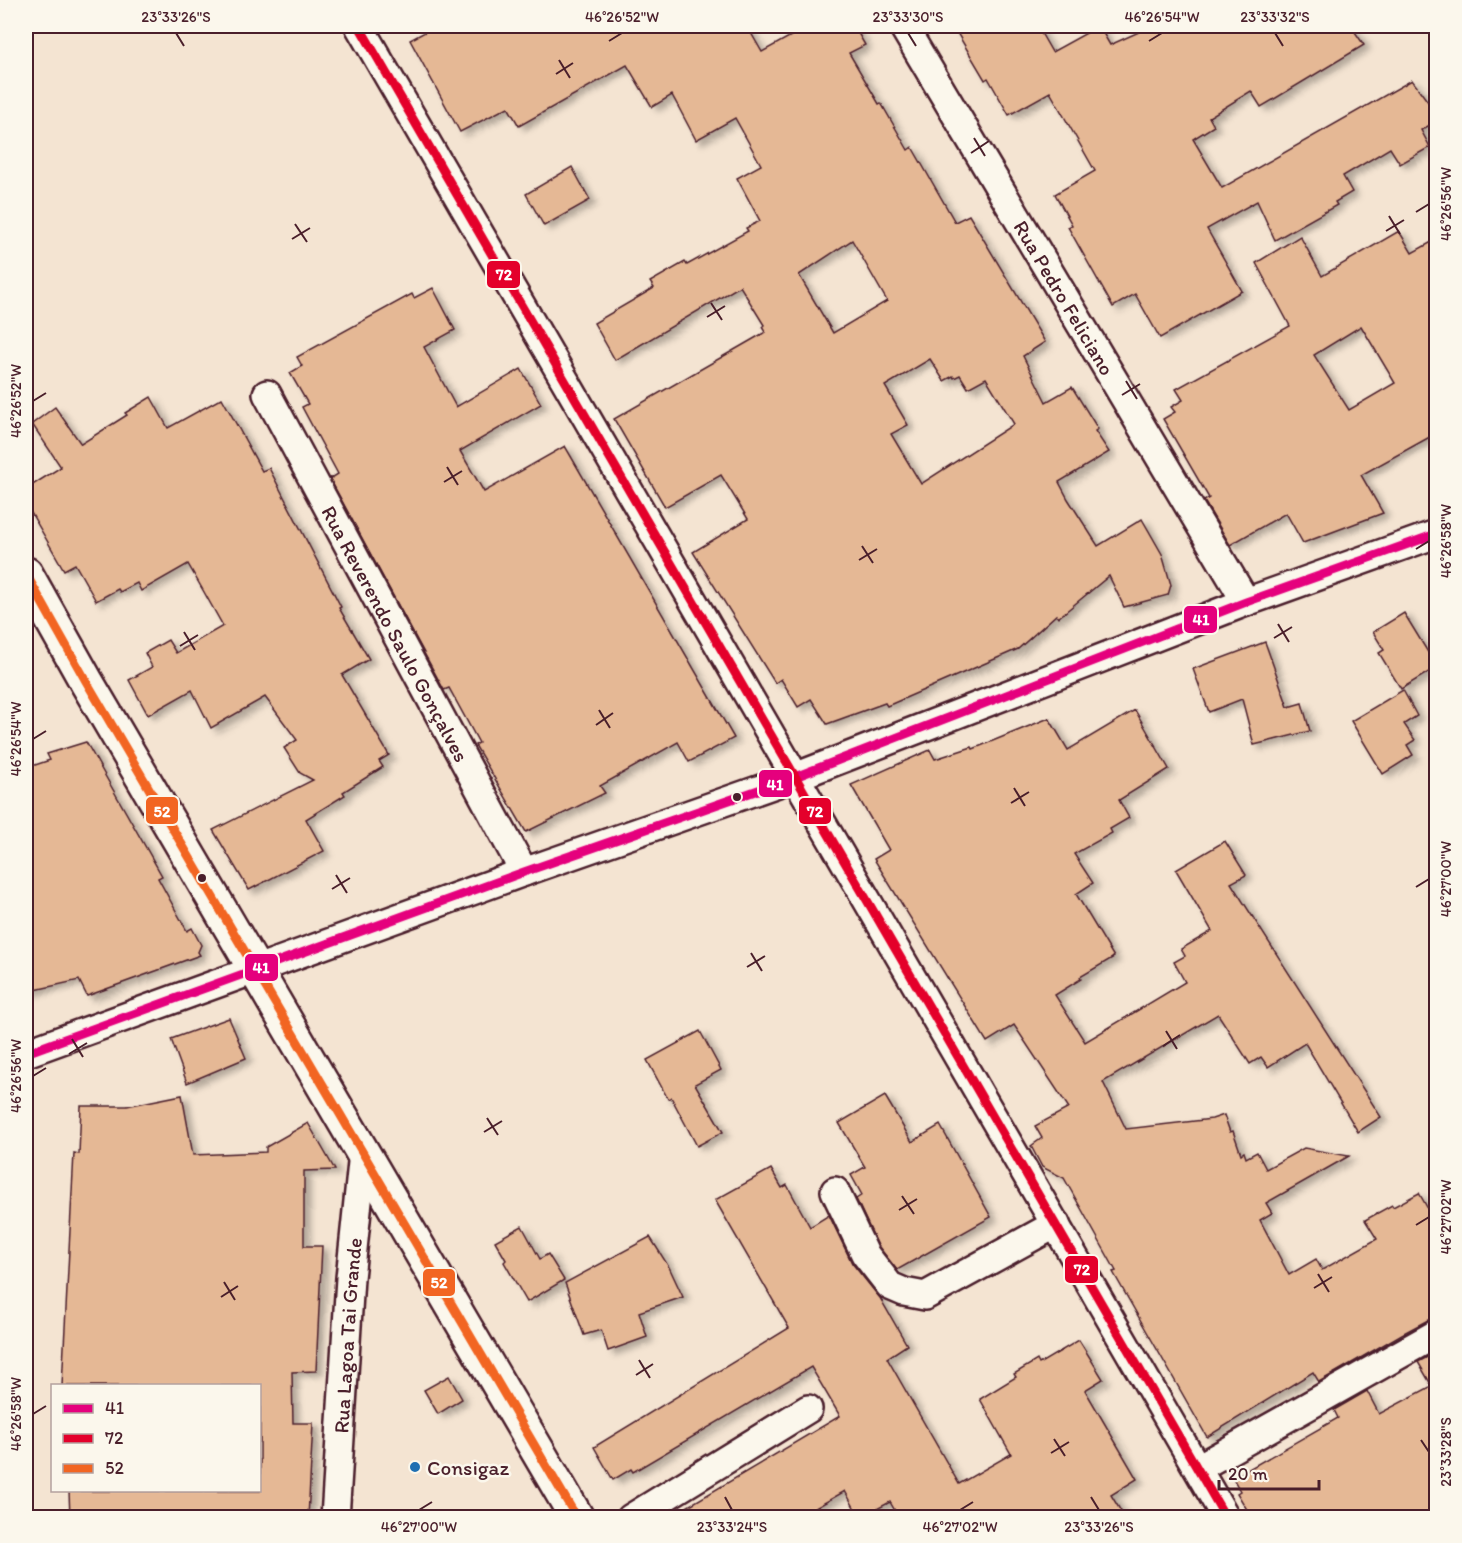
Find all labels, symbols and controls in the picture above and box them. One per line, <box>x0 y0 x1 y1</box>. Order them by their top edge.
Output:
text: 23°33'26"S <box>141 8 211 26</box>
text: 46°26'52"W <box>585 8 659 26</box>
text: 23°33'30"S <box>873 8 943 26</box>
text: 46°26'54"W <box>1124 8 1200 26</box>
text: 23°33'32"S <box>1240 8 1310 26</box>
text: 46°26'56"W <box>1437 167 1455 241</box>
street label: Rua Pedro Feliciano <box>1009 216 1120 379</box>
line badge: 72 <box>486 260 521 289</box>
text: 72 <box>495 265 513 284</box>
text: 46°26'52"W <box>7 364 25 438</box>
street label: Rua Reverendo Saulo Gonçalves <box>317 501 475 766</box>
text: 46°26'58"W <box>1437 504 1455 578</box>
line badge: 41 <box>1183 605 1218 634</box>
text: 41 <box>1192 610 1210 629</box>
text: 46°26'54"W <box>7 701 25 777</box>
line badge: 41 <box>758 769 793 798</box>
text: 41 <box>766 775 784 794</box>
unlabelled marker <box>731 791 743 803</box>
line badge: 52 <box>145 796 179 825</box>
line badge: 72 <box>798 797 832 825</box>
text: 52 <box>154 802 171 821</box>
text: 72 <box>806 802 824 821</box>
text: 46°27'00"W <box>1437 841 1455 917</box>
unlabelled marker <box>196 872 208 884</box>
line badge: 41 <box>244 953 279 982</box>
text: 41 <box>252 958 270 977</box>
text: 46°26'56"W <box>7 1039 25 1113</box>
text: 46°27'02"W <box>1437 1179 1455 1254</box>
street label: Rua Lagoa Tai Grande <box>328 1236 367 1434</box>
line badge: 72 <box>1064 1255 1099 1284</box>
text: 72 <box>1073 1260 1091 1279</box>
line badge: 52 <box>422 1268 456 1297</box>
text: 52 <box>431 1273 448 1292</box>
text: 46°26'58"W <box>7 1377 25 1451</box>
legend <box>51 1384 261 1492</box>
text: 41 <box>105 1397 124 1419</box>
text: 23°33'28"S <box>1437 1417 1455 1487</box>
text: 72 <box>105 1427 124 1449</box>
scale bar <box>1219 1453 1320 1491</box>
place label: Consigaz <box>427 1455 510 1480</box>
text: 52 <box>105 1457 124 1479</box>
marker: Consigaz <box>408 1460 422 1474</box>
text: 20 m <box>1228 1463 1268 1485</box>
text: 46°27'00"W <box>381 1518 457 1536</box>
text: 23°33'24"S <box>697 1518 767 1536</box>
text: 46°27'02"W <box>923 1518 998 1536</box>
text: 23°33'26"S <box>1064 1518 1134 1536</box>

